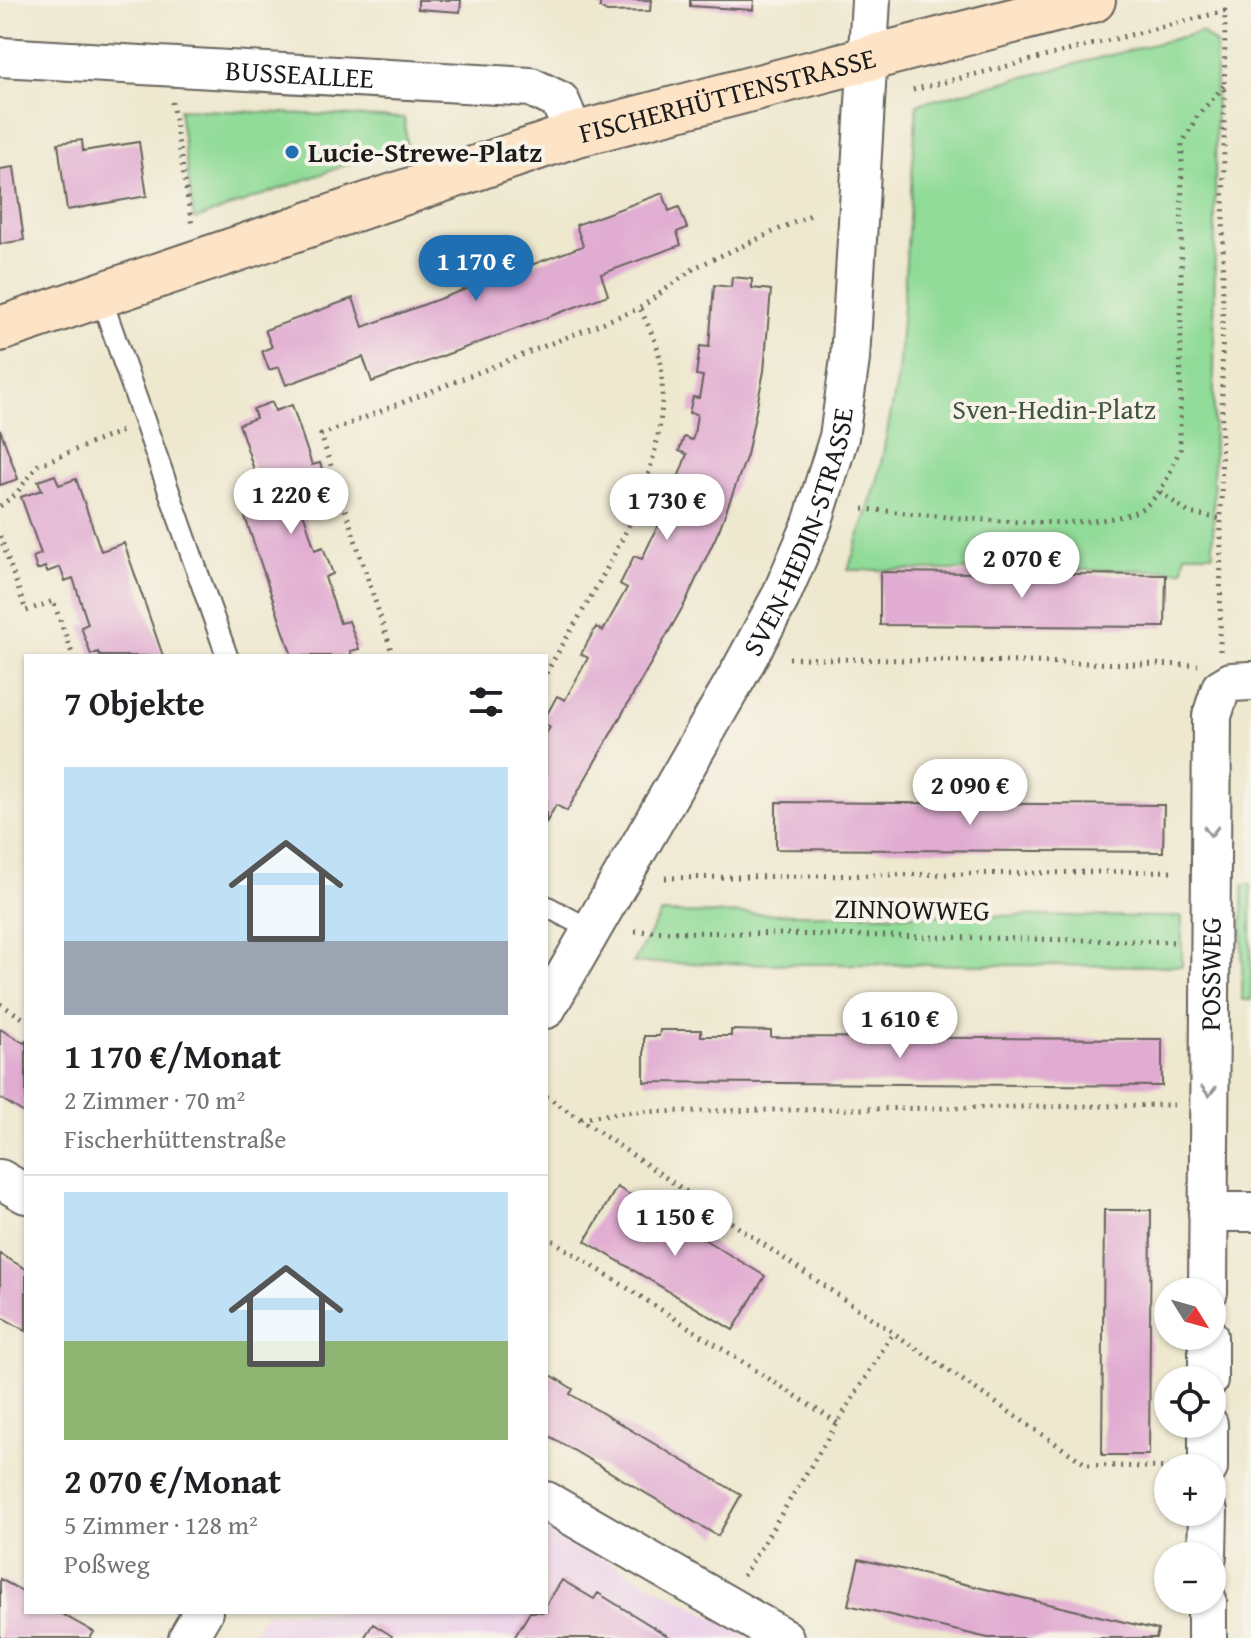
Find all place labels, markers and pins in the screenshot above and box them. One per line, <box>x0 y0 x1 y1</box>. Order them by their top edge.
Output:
place label: Lucie-Strewe-Platz <box>308 131 542 172</box>
marker: Lucie-Strewe-Platz <box>283 143 301 161</box>
pin: 1 170 € <box>402 235 550 303</box>
pin: 1 220 € <box>217 468 365 536</box>
pin: 1 730 € <box>593 474 741 542</box>
pin: 2 070 € <box>948 532 1096 600</box>
pin: 2 090 € <box>896 759 1044 827</box>
pin: 1 610 € <box>826 992 974 1060</box>
pin: 1 150 € <box>601 1190 749 1258</box>

